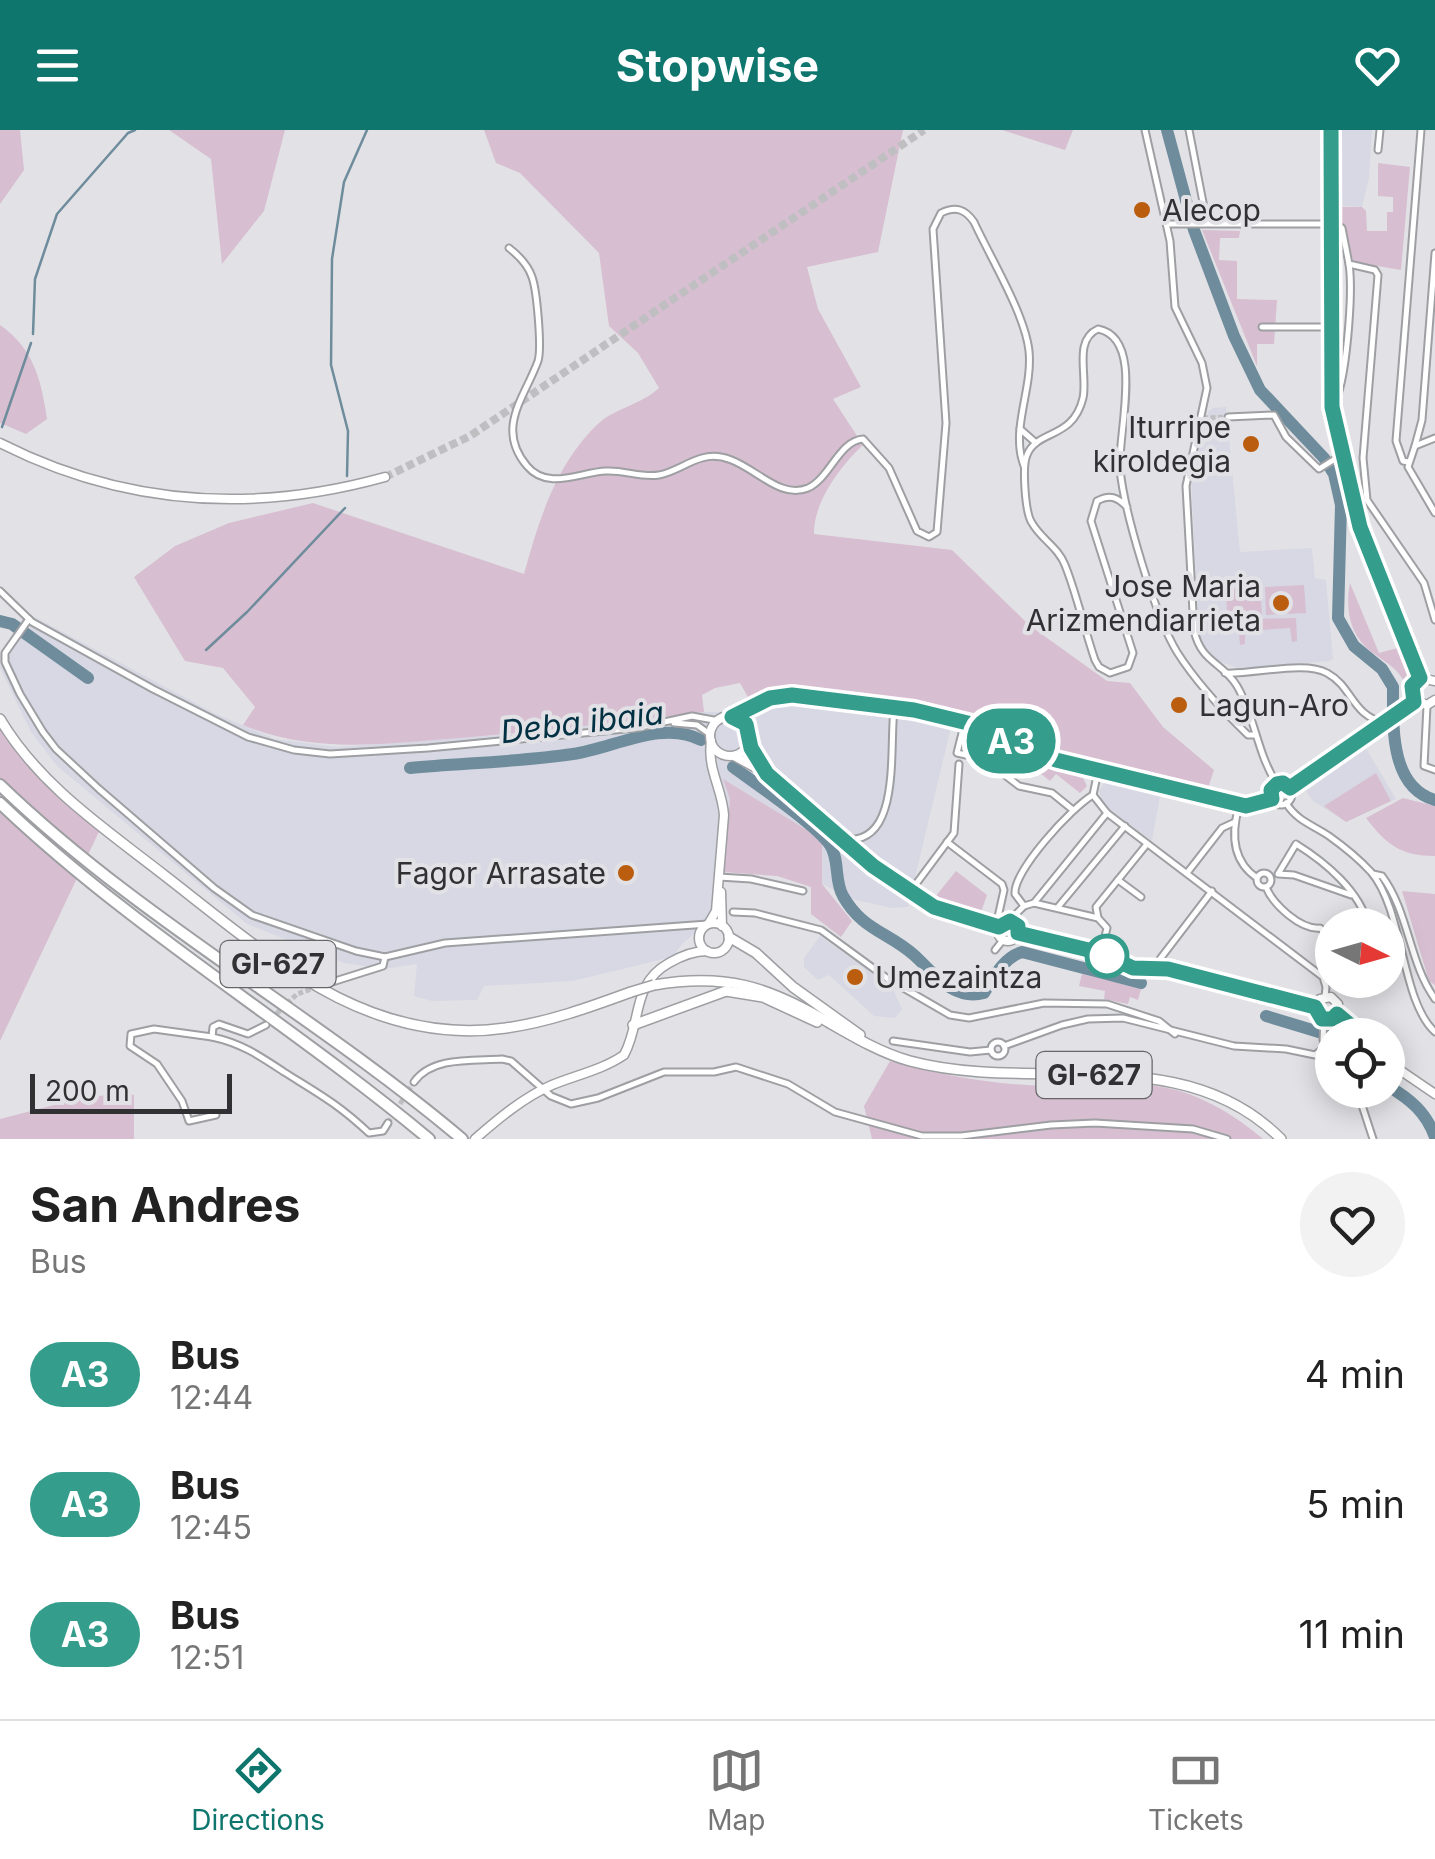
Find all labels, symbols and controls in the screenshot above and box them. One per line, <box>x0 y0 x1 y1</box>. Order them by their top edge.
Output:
icon: menu <box>30 38 85 93</box>
text: Stopwise <box>616 38 819 93</box>
icon: heart <box>1350 38 1405 93</box>
place label: Alecop <box>1162 192 1261 228</box>
marker: Alecop <box>1131 199 1153 221</box>
place label: Iturripe kiroldegia <box>1093 409 1231 479</box>
marker: Iturripe kiroldegia <box>1240 433 1262 455</box>
place label: Jose Maria Arizmendiarrieta <box>1026 568 1261 638</box>
marker: Jose Maria Arizmendiarrieta <box>1270 592 1292 614</box>
place label: Lagun-Aro <box>1199 687 1349 723</box>
water label: Deba ibaia <box>498 693 666 751</box>
marker: Lagun-Aro <box>1168 694 1190 716</box>
line badge: A3 <box>966 708 1056 774</box>
text: A3 <box>987 720 1035 762</box>
place label: Fagor Arrasate <box>396 855 606 891</box>
marker: Fagor Arrasate <box>615 862 637 884</box>
north arrow <box>1315 908 1405 998</box>
map controls <box>1315 908 1405 1108</box>
unlabelled marker <box>1086 935 1128 977</box>
road number: GI-627 <box>220 941 336 987</box>
place label: Umezaintza <box>875 959 1042 995</box>
marker: Umezaintza <box>844 966 866 988</box>
button: locate <box>1315 1018 1405 1108</box>
road number: GI-627 <box>1036 1052 1152 1098</box>
scale bar <box>30 1069 232 1114</box>
text: 200 m <box>45 1074 130 1108</box>
button: heart <box>1300 1172 1405 1277</box>
text: San Andres <box>30 1175 300 1234</box>
text: Bus <box>30 1242 87 1281</box>
text: Bus <box>170 1332 240 1378</box>
text: 4 min <box>1305 1351 1405 1397</box>
text: A3 <box>61 1353 109 1395</box>
text: 12:44 <box>170 1378 253 1417</box>
text: Bus <box>170 1462 240 1508</box>
text: 5 min <box>1306 1481 1405 1527</box>
text: A3 <box>61 1483 109 1525</box>
text: 12:45 <box>170 1508 252 1547</box>
text: Bus <box>170 1592 240 1638</box>
text: 11 min <box>1298 1611 1405 1657</box>
text: A3 <box>61 1613 109 1655</box>
text: 12:51 <box>170 1638 244 1677</box>
tab: Directions <box>191 1743 325 1837</box>
tab: Map <box>707 1743 766 1837</box>
tab: Tickets <box>1148 1743 1244 1837</box>

